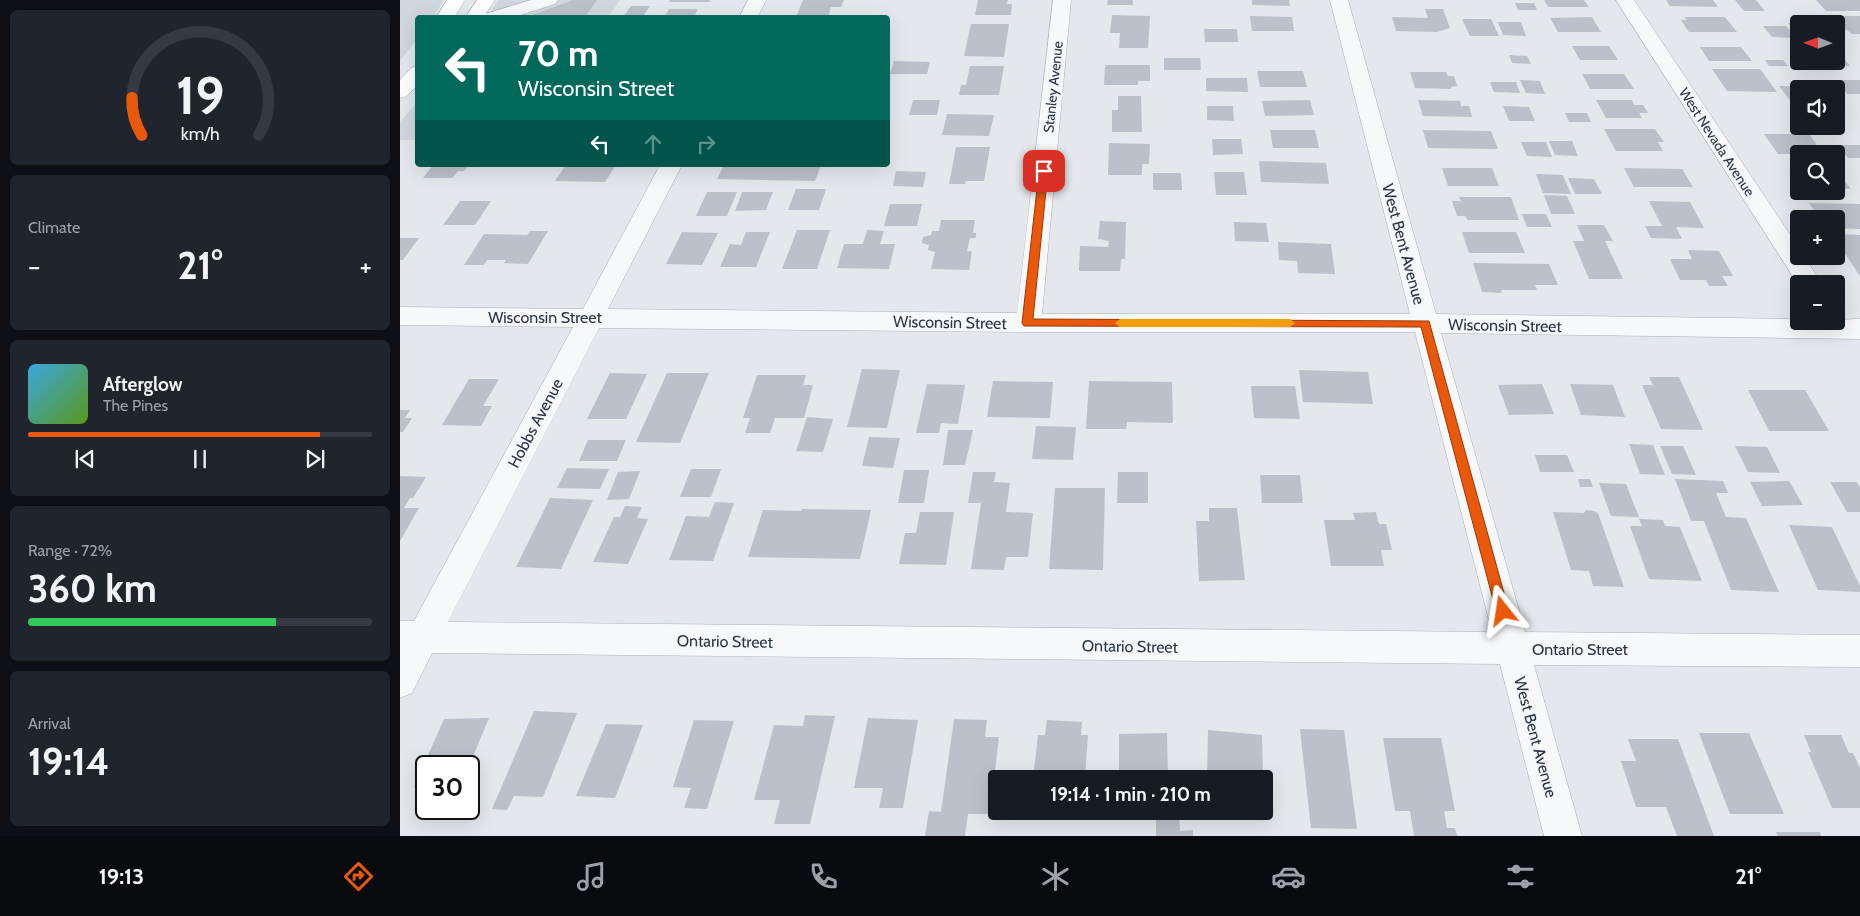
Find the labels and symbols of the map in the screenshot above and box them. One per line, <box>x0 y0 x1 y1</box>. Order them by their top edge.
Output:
north arrow <box>1790 15 1845 70</box>
street label: Stanley Avenue <box>1039 40 1067 134</box>
street label: West Nevada Avenue <box>1675 84 1759 200</box>
pin <box>1023 150 1065 192</box>
street label: West Bent Avenue <box>1378 181 1429 307</box>
street label: Wisconsin Street <box>488 308 602 327</box>
street label: Wisconsin Street <box>893 312 1008 333</box>
street label: Wisconsin Street <box>1448 315 1563 336</box>
street label: Hobbs Avenue <box>504 375 567 471</box>
position arrow <box>1476 584 1528 636</box>
street label: Ontario Street <box>677 631 774 652</box>
street label: Ontario Street <box>1082 636 1179 657</box>
street label: Ontario Street <box>1532 640 1629 659</box>
street label: West Bent Avenue <box>1510 674 1561 800</box>
speed limit sign: 30 <box>415 755 480 820</box>

